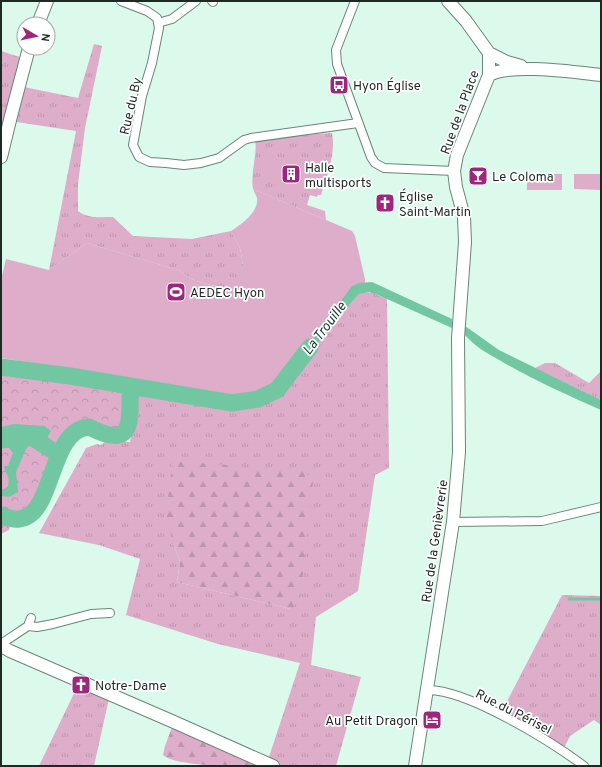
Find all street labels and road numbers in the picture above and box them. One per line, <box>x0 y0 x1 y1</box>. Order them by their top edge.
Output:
street label: Rue de la Place <box>438 68 484 157</box>
street label: Rue du By <box>118 76 146 137</box>
street label: Rue de la Genièvrerie <box>419 479 453 604</box>
street label: Rue du Périsel <box>472 687 554 739</box>

